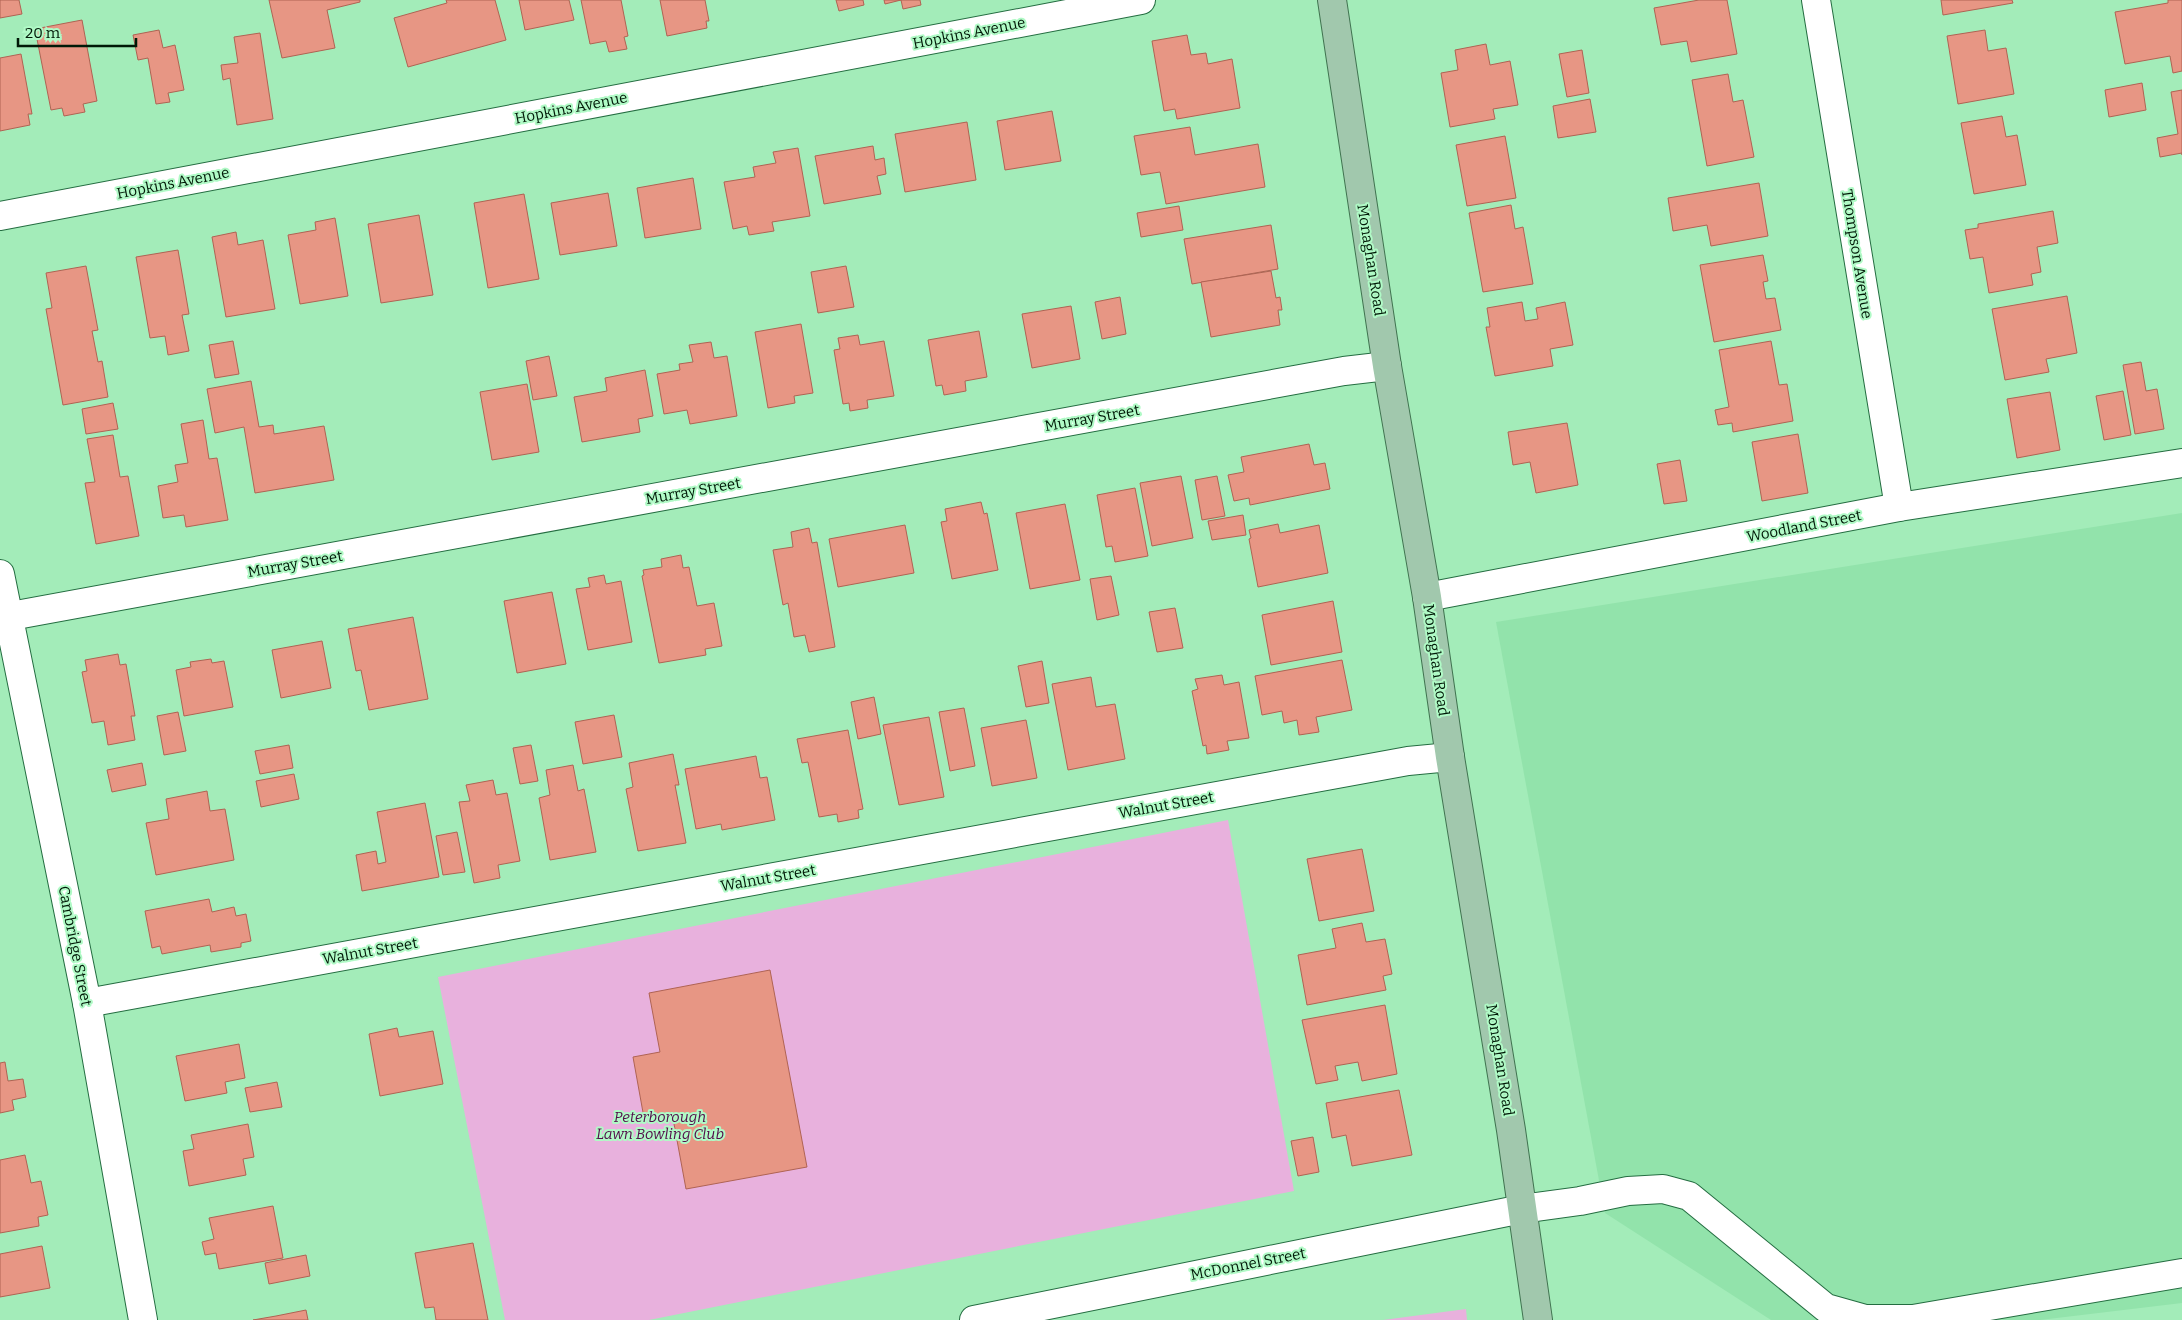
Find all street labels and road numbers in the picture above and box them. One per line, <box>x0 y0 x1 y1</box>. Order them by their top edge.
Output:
street label: Hopkins Avenue <box>911 13 1027 53</box>
street label: Hopkins Avenue <box>513 88 629 128</box>
street label: Hopkins Avenue <box>115 163 231 203</box>
street label: Thompson Avenue <box>1838 188 1876 320</box>
street label: Monaghan Road <box>1353 203 1389 317</box>
street label: Murray Street <box>1043 401 1142 435</box>
street label: Murray Street <box>644 474 743 508</box>
street label: Woodland Street <box>1745 506 1863 546</box>
street label: Murray Street <box>246 547 345 581</box>
street label: Monaghan Road <box>1419 603 1453 717</box>
street label: Walnut Street <box>1117 788 1215 822</box>
street label: Walnut Street <box>719 861 817 895</box>
street label: Cambridge Street <box>55 884 96 1008</box>
street label: Walnut Street <box>321 934 419 968</box>
street label: Monaghan Road <box>1482 1003 1518 1117</box>
street label: McDonnel Street <box>1189 1244 1308 1284</box>

